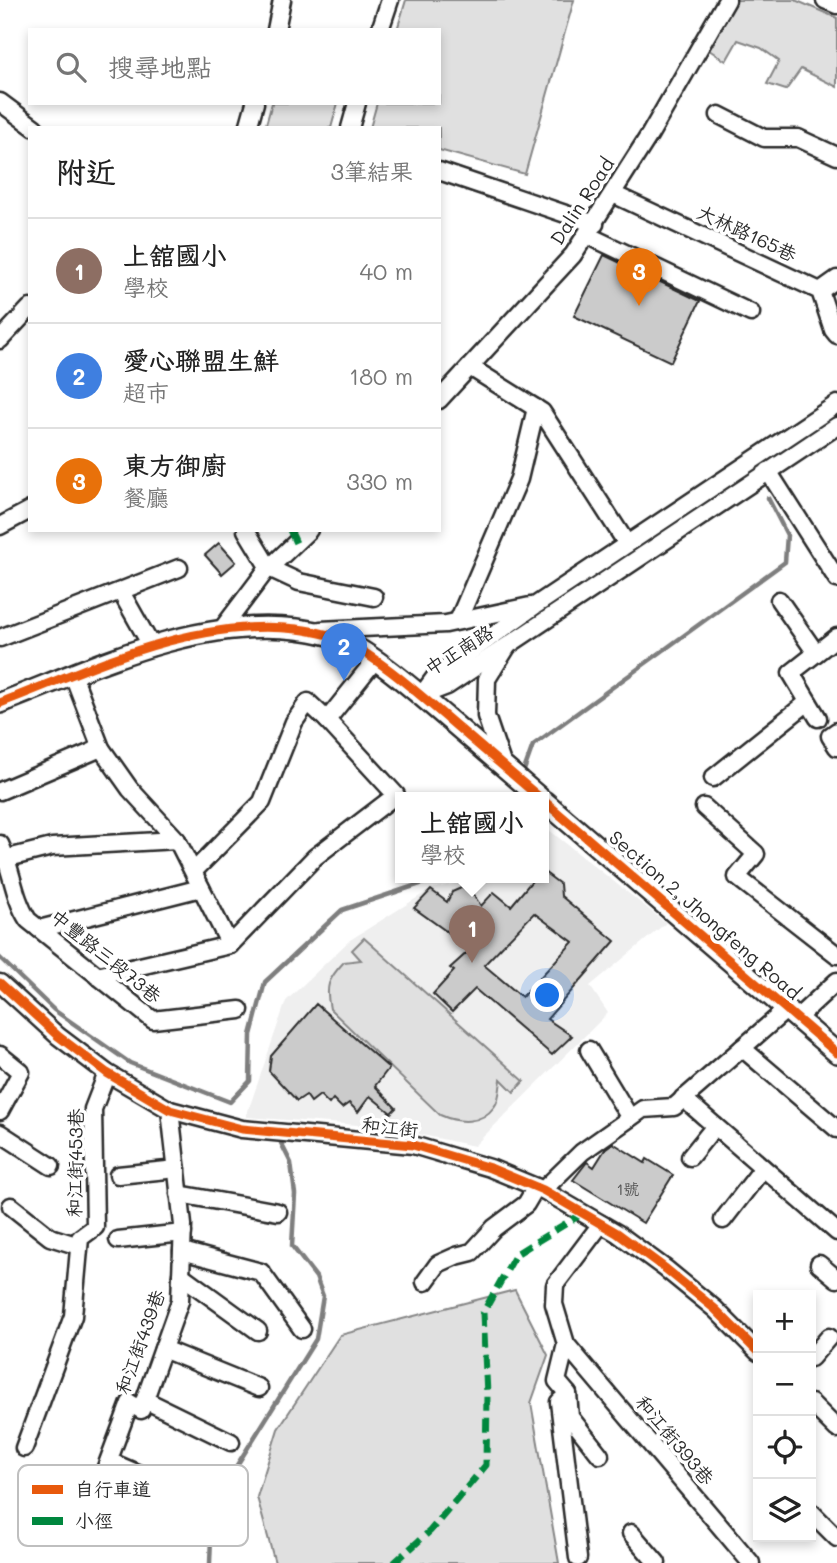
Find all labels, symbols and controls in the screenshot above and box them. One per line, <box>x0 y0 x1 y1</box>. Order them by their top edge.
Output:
search box <box>28 28 441 105</box>
icon: search <box>52 48 90 86</box>
text: 搜尋地點 <box>108 50 212 84</box>
text: 附近 <box>56 151 116 191</box>
street label: Dalin Road <box>544 152 619 249</box>
text: 3筆結果 <box>331 156 413 186</box>
street label: 大林路165巷 <box>693 199 801 266</box>
text: 上舘國小 <box>123 238 227 272</box>
pin: 3 <box>616 248 662 306</box>
text: 1 <box>74 256 84 286</box>
text: 40 m <box>360 256 413 286</box>
text: 學校 <box>123 272 169 302</box>
text: 愛心聯盟生鮮 <box>123 343 279 377</box>
text: 2 <box>73 361 85 391</box>
text: 180 m <box>349 361 413 391</box>
text: 超市 <box>123 377 169 407</box>
text: 東方御廚 <box>123 448 227 482</box>
text: 3 <box>72 466 86 496</box>
text: 330 m <box>346 466 413 496</box>
text: 餐廳 <box>123 482 169 512</box>
street label: 中正南路 <box>420 619 498 680</box>
pin: 2 <box>321 623 367 681</box>
popup <box>395 792 549 883</box>
text: 上舘國小 <box>420 805 524 839</box>
street label: Section 2, Jhongfeng Road <box>604 824 806 1005</box>
text: 學校 <box>420 839 466 869</box>
street label: 中豐路三段73巷 <box>46 903 167 1008</box>
pin: 1 <box>449 905 495 963</box>
your location <box>530 978 564 1012</box>
street label: 和江街453巷 <box>61 1108 88 1218</box>
street label: 和江街 <box>360 1111 420 1142</box>
house number: 1號 <box>616 1178 640 1199</box>
street label: 和江街439巷 <box>109 1286 170 1398</box>
map controls <box>753 1290 816 1542</box>
button: + <box>753 1290 816 1353</box>
button: − <box>753 1353 816 1416</box>
street label: 和江街393巷 <box>631 1390 720 1490</box>
button: locate <box>753 1416 816 1479</box>
legend <box>18 1465 248 1546</box>
text: 自行車道 <box>75 1476 151 1501</box>
button: layers <box>753 1479 816 1542</box>
text: 小徑 <box>75 1508 113 1533</box>

